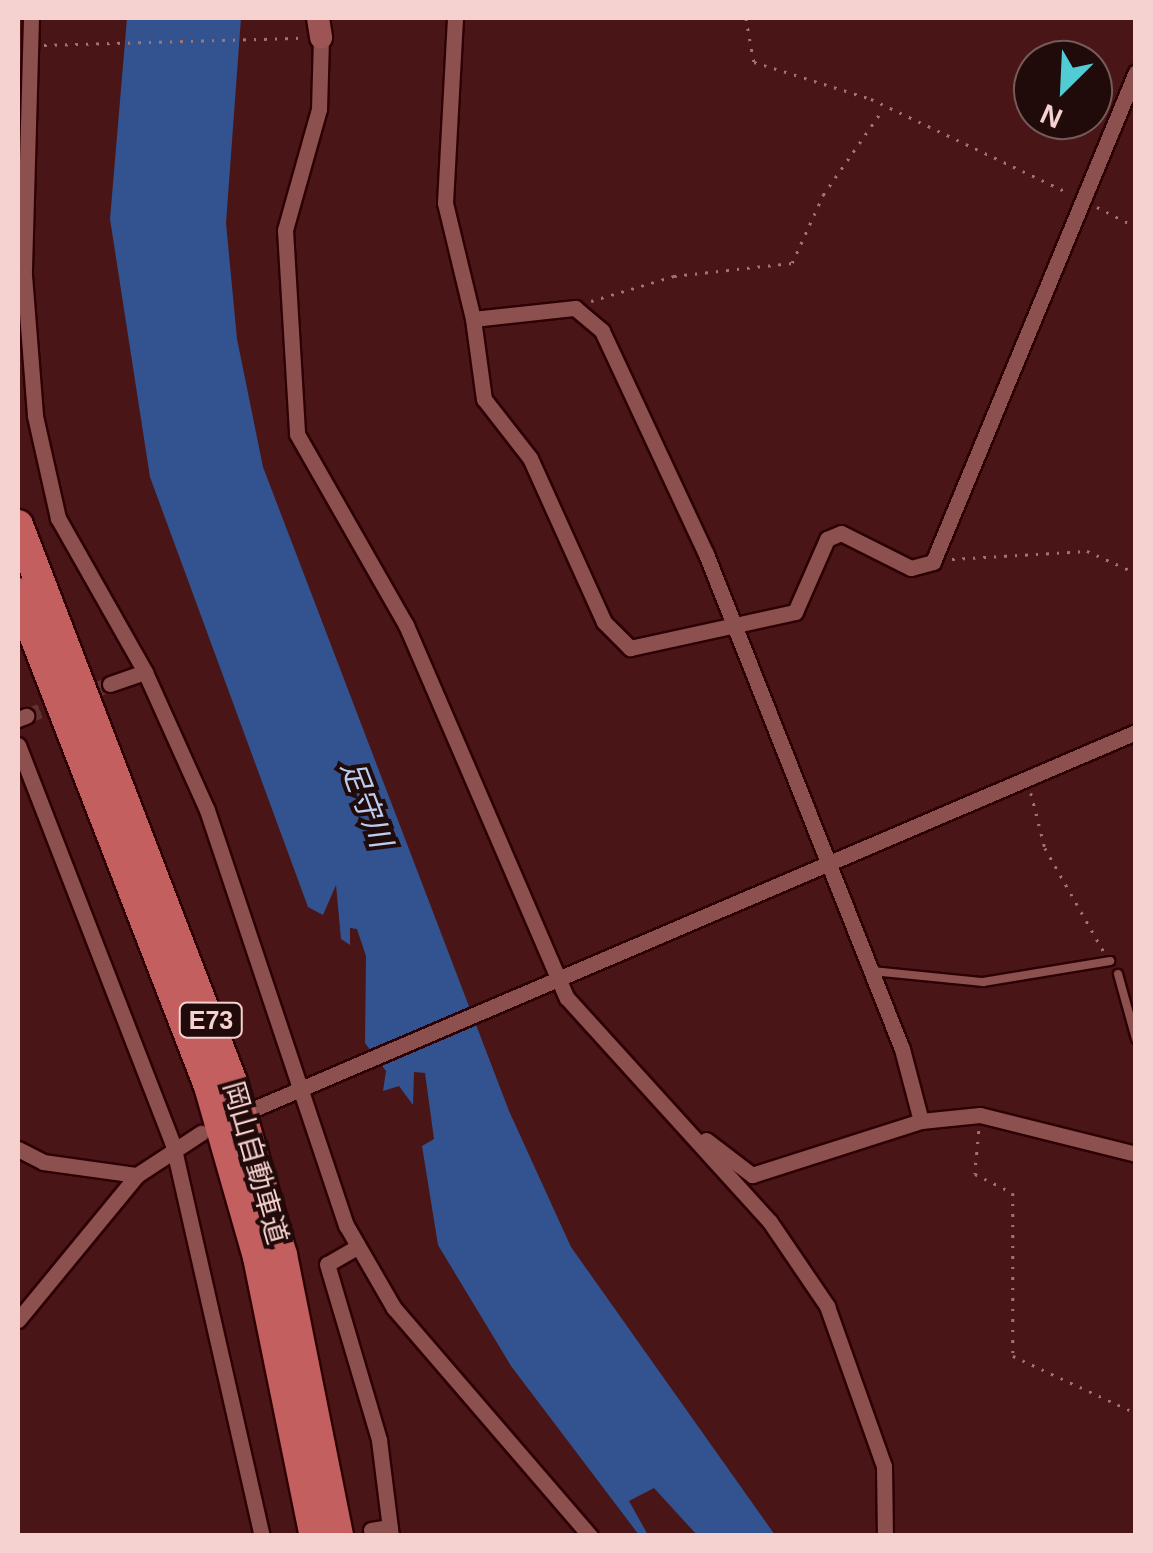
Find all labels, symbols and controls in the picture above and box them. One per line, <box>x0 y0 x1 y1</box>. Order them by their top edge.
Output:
north arrow <box>1013 40 1113 140</box>
text: N <box>1036 98 1067 134</box>
water label: 足守川 <box>333 756 399 852</box>
road number: E73 <box>178 1000 244 1040</box>
street label: 岡山自動車道 <box>216 1078 294 1248</box>

